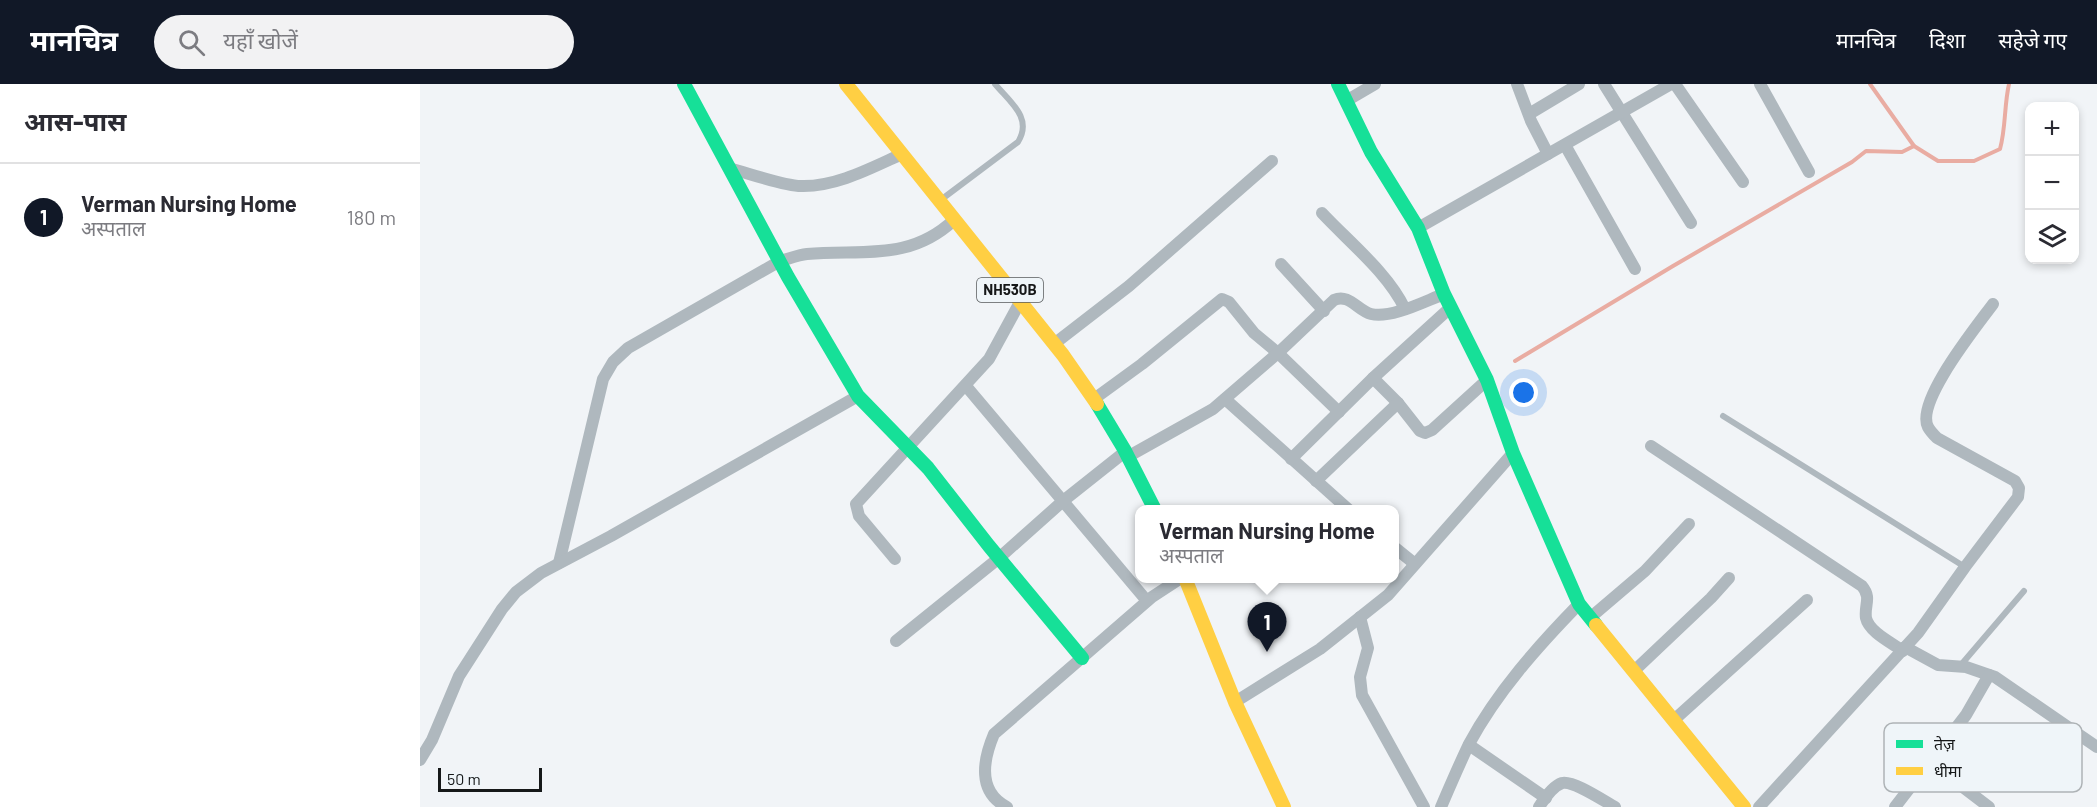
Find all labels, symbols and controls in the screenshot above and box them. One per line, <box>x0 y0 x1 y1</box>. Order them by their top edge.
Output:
search box <box>154 15 574 69</box>
text: मानचित्र <box>30 23 118 57</box>
icon: search <box>175 26 208 59</box>
text: यहाँ खोजें <box>223 27 298 53</box>
text: मानचित्र <box>1836 27 1896 52</box>
text: दिशा <box>1929 27 1965 52</box>
text: सहेजे गए <box>1998 27 2067 52</box>
map controls <box>2025 102 2079 264</box>
button: + <box>2025 102 2079 156</box>
text: आस-पास <box>24 105 126 136</box>
button: − <box>2025 156 2079 210</box>
text: Verman Nursing Home <box>81 190 297 216</box>
text: 1 <box>40 205 47 229</box>
text: 180 m <box>347 205 396 229</box>
button: layers <box>2025 210 2079 264</box>
text: अस्पताल <box>81 216 146 240</box>
road number: NH530B <box>977 278 1043 302</box>
your location <box>1509 378 1538 407</box>
popup <box>1135 505 1399 583</box>
text: Verman Nursing Home <box>1159 517 1375 543</box>
text: अस्पताल <box>1159 543 1224 567</box>
pin: 1 <box>1248 602 1286 652</box>
legend <box>1884 723 2082 792</box>
text: तेज़ <box>1934 734 1956 753</box>
text: धीमा <box>1934 761 1963 780</box>
scale bar <box>438 765 542 792</box>
text: 50 m <box>447 769 481 788</box>

